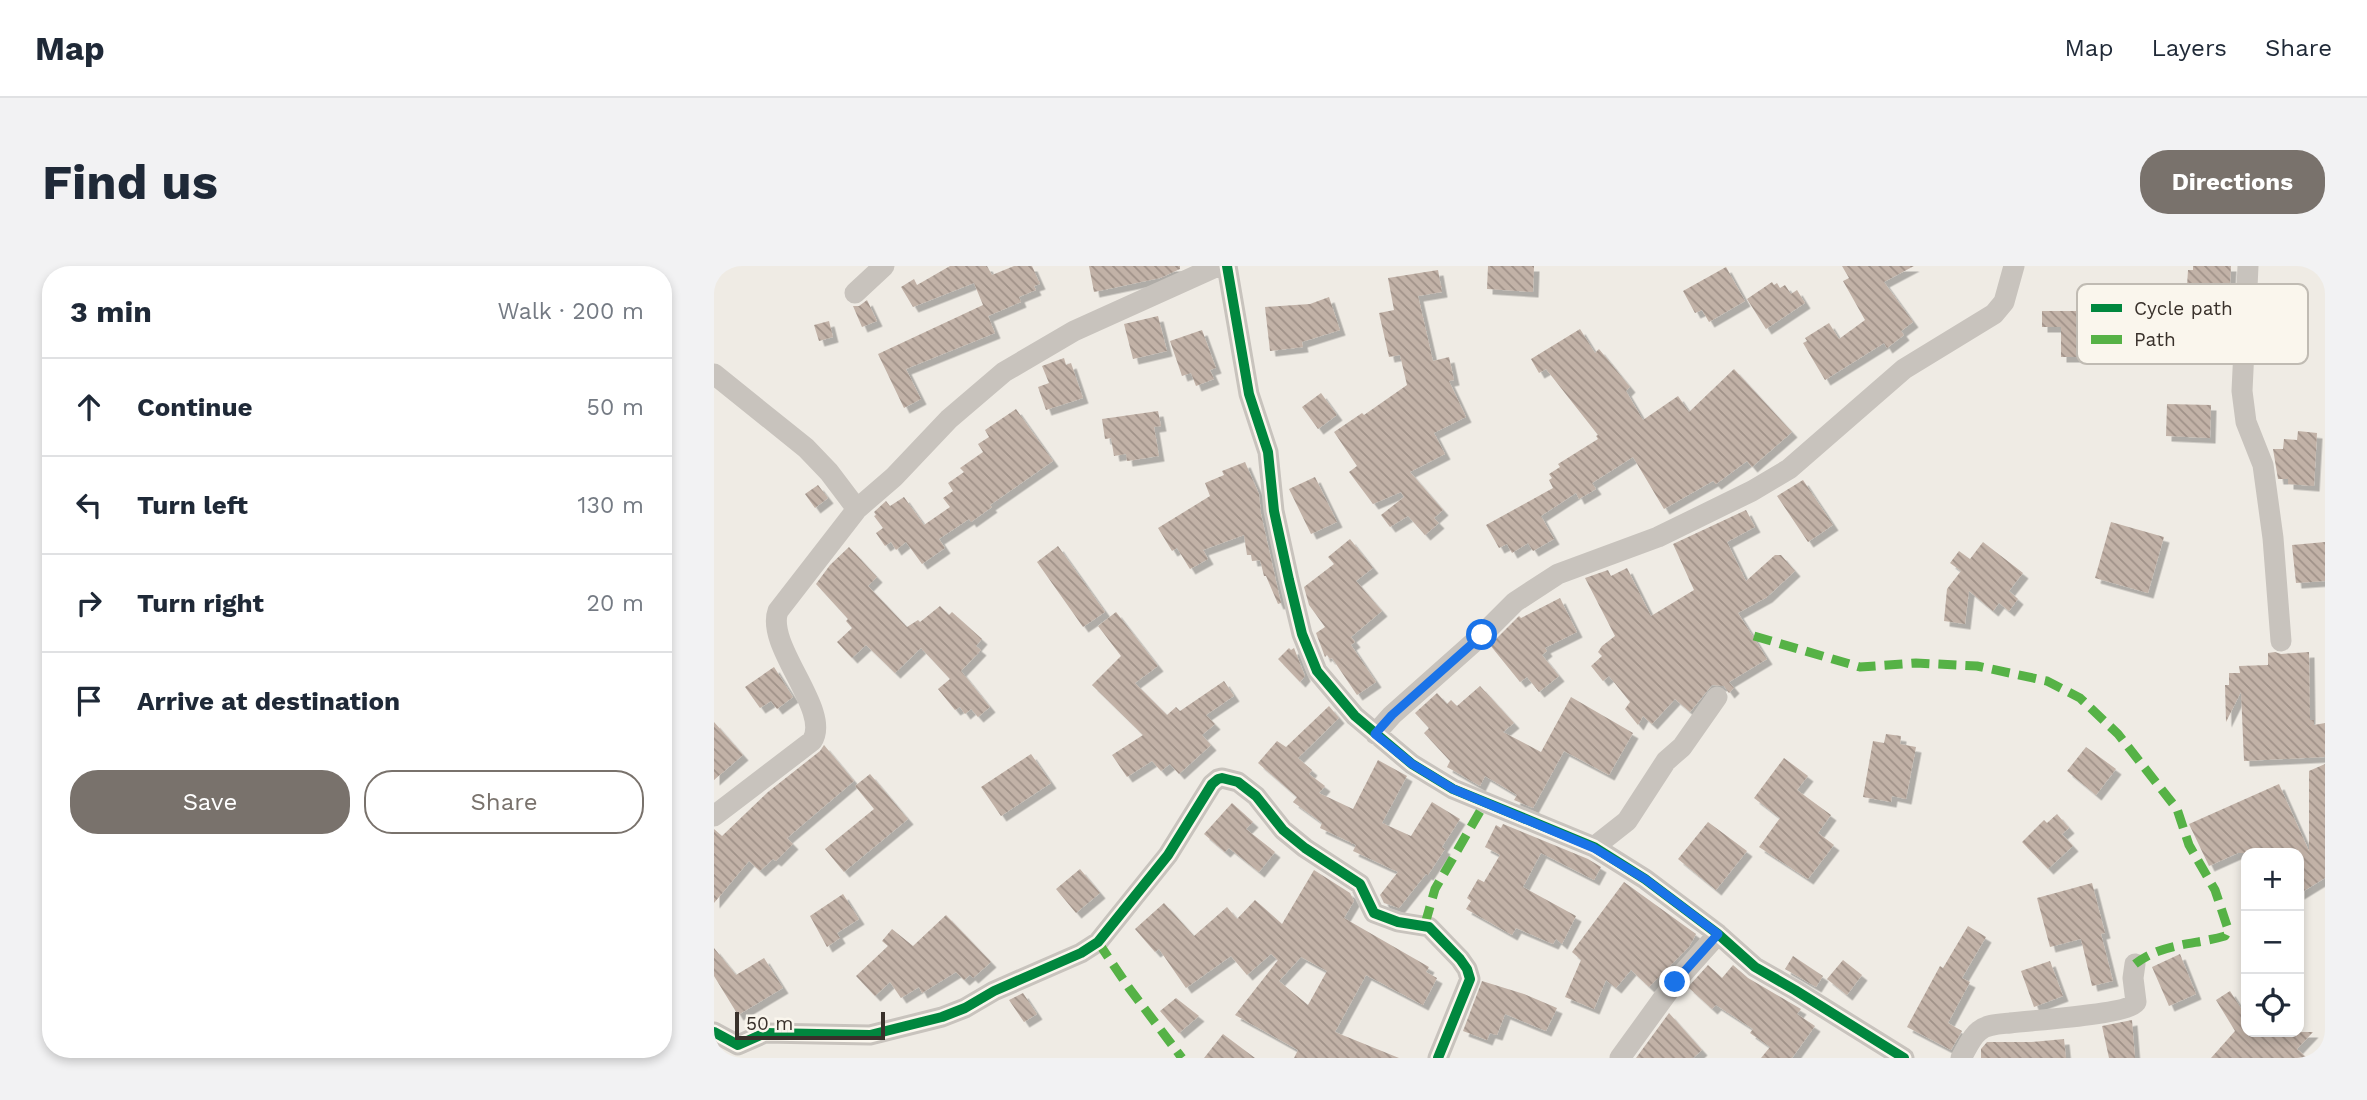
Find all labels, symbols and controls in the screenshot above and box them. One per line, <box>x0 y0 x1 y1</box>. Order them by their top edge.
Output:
text: Map <box>35 29 105 68</box>
text: Map <box>2065 34 2113 62</box>
text: Layers <box>2151 34 2227 62</box>
text: Share <box>2265 34 2332 62</box>
button: Directions <box>2140 150 2325 214</box>
text: Find us <box>42 153 218 211</box>
legend <box>2077 284 2308 364</box>
text: 3 min <box>70 294 152 329</box>
text: Cycle path <box>2134 297 2233 320</box>
text: Walk · 200 m <box>498 298 644 325</box>
text: Path <box>2134 328 2176 351</box>
icon: ahead <box>70 388 108 426</box>
text: Continue <box>137 392 253 422</box>
text: 50 m <box>587 394 644 421</box>
icon: left <box>70 486 108 524</box>
text: Turn left <box>137 490 248 520</box>
text: 130 m <box>578 492 644 519</box>
icon: right <box>70 584 108 622</box>
text: Turn right <box>137 588 264 618</box>
text: 20 m <box>587 590 644 617</box>
route start <box>1466 619 1497 650</box>
icon: arrive <box>70 682 108 720</box>
text: Arrive at destination <box>137 686 400 716</box>
button: Save <box>70 770 350 834</box>
button: Share <box>364 770 644 834</box>
map controls <box>2241 848 2304 1037</box>
button: + <box>2241 848 2304 911</box>
button: − <box>2241 911 2304 974</box>
route end <box>1659 966 1690 997</box>
button: locate <box>2241 974 2304 1037</box>
scale bar <box>735 1009 886 1041</box>
text: 50 m <box>746 1012 793 1035</box>

